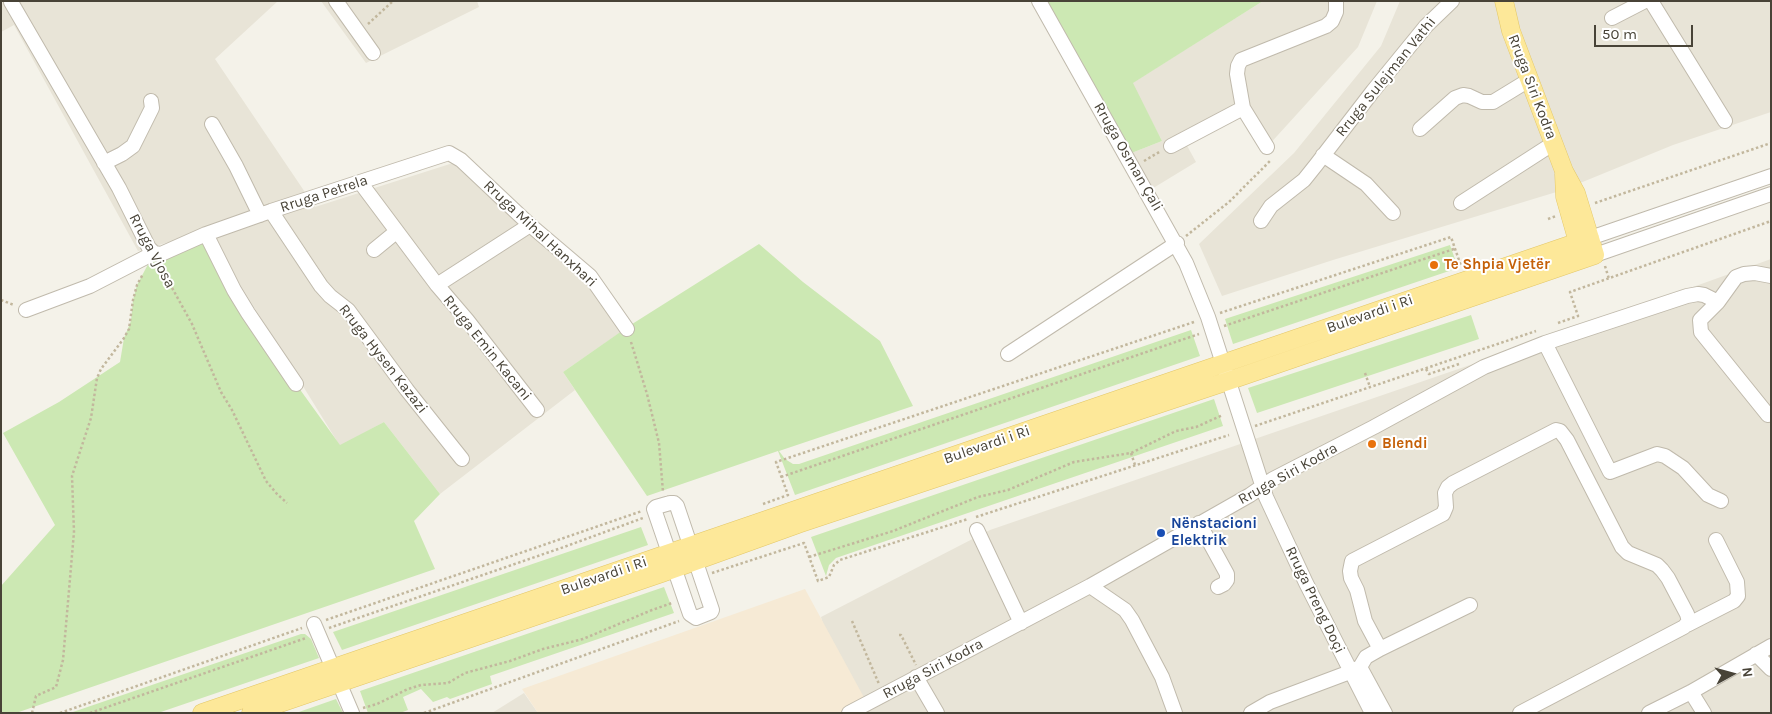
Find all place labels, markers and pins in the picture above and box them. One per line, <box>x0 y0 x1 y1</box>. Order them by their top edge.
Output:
place label: Te Shpia Vjetër <box>1444 256 1550 274</box>
marker: Te Shpia Vjetër <box>1428 259 1440 271</box>
place label: Blendi <box>1382 435 1428 453</box>
marker: Blendi <box>1366 438 1378 450</box>
place label: Nënstacioni Elektrik <box>1171 515 1257 550</box>
marker: Nënstacioni Elektrik <box>1155 527 1167 539</box>

